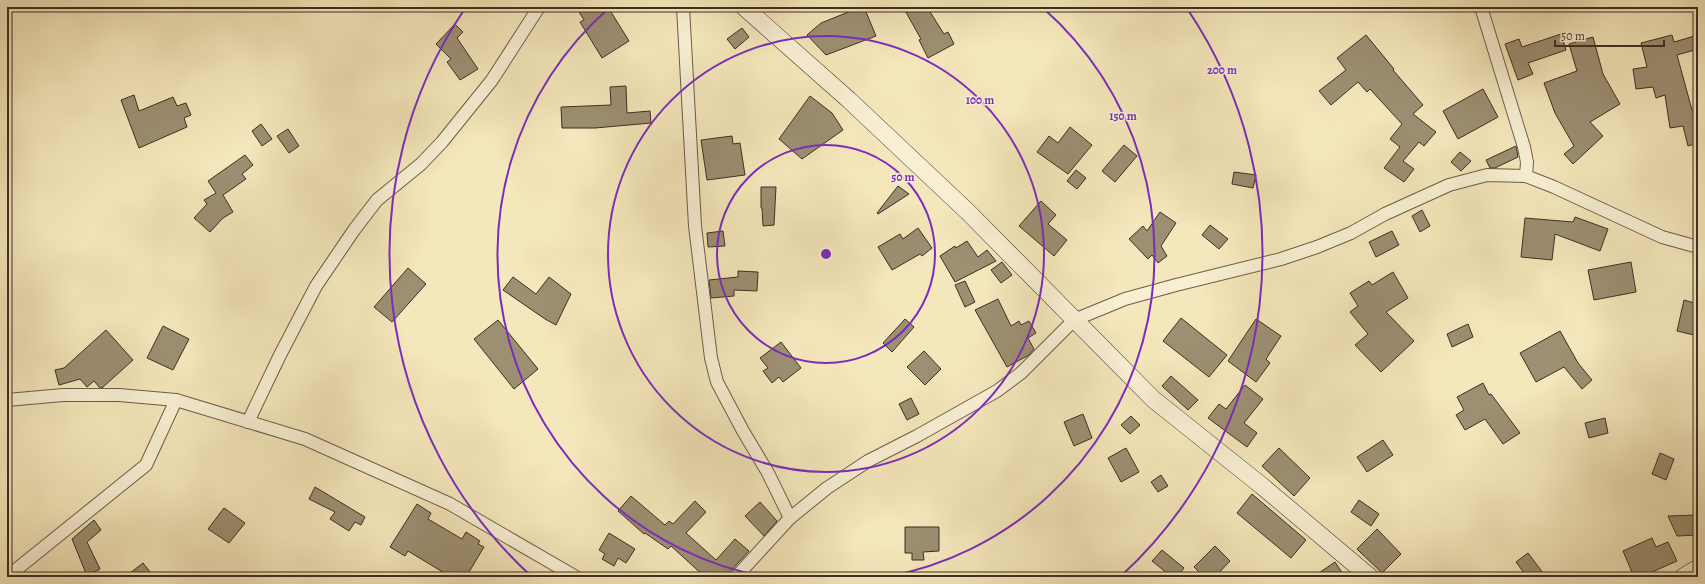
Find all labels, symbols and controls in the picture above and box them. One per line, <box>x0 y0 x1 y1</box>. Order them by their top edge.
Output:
scale bar <box>1555 22 1664 48</box>
text: 50 m <box>1561 28 1585 44</box>
text: 200 m <box>1207 62 1237 78</box>
text: 100 m <box>966 92 994 108</box>
text: 150 m <box>1109 108 1137 124</box>
text: 50 m <box>891 169 915 185</box>
centre of rings <box>819 247 833 261</box>

